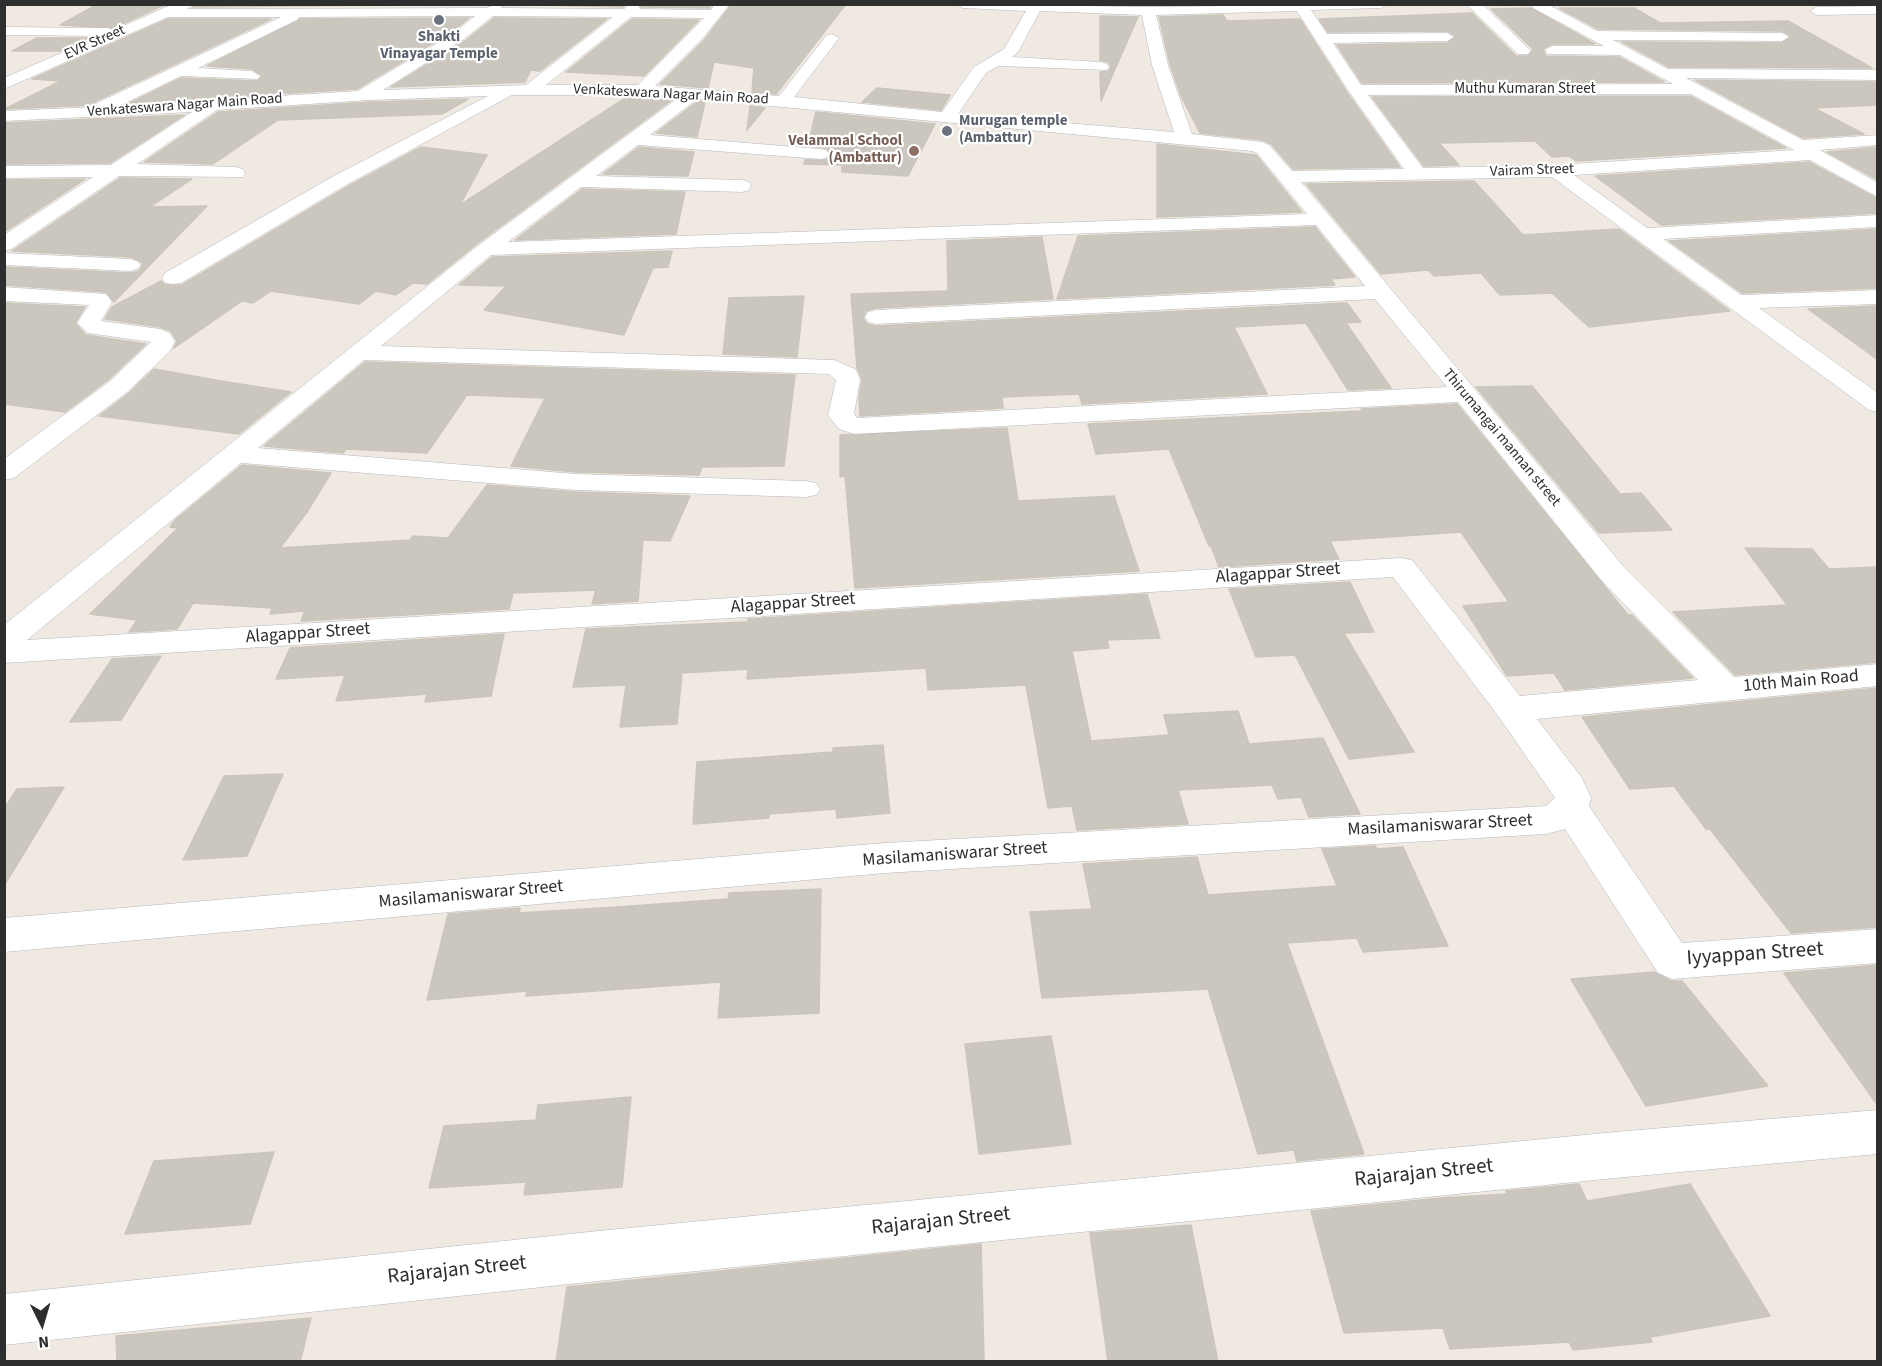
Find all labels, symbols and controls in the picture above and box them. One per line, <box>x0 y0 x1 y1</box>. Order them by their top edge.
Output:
marker: Shakti Vinayagar Temple <box>432 13 446 27</box>
street label: EVR Street <box>62 22 128 64</box>
place label: Shakti Vinayagar Temple <box>380 29 498 64</box>
street label: Venkateswara Nagar Main Road <box>573 81 769 109</box>
street label: Muthu Kumaran Street <box>1454 81 1596 99</box>
street label: Venkateswara Nagar Main Road <box>87 90 283 122</box>
place label: Murugan temple (Ambattur) <box>959 113 1067 148</box>
marker: Murugan temple (Ambattur) <box>940 124 954 138</box>
place label: Velammal School (Ambattur) <box>788 133 902 168</box>
marker: Velammal School (Ambattur) <box>907 144 921 158</box>
street label: Vairam Street <box>1490 161 1574 181</box>
street label: Thirumangai mannan street <box>1438 366 1564 510</box>
street label: Alagappar Street <box>1215 559 1341 589</box>
street label: Alagappar Street <box>730 589 856 619</box>
street label: Alagappar Street <box>245 619 371 649</box>
street label: 10th Main Road <box>1742 666 1860 698</box>
street label: Masilamaniswarar Street <box>1347 810 1533 842</box>
street label: Masilamaniswarar Street <box>862 838 1048 872</box>
street label: Masilamaniswarar Street <box>378 876 564 914</box>
street label: Iyyappan Street <box>1686 938 1824 972</box>
street label: Rajarajan Street <box>1353 1154 1495 1194</box>
street label: Rajarajan Street <box>870 1202 1012 1242</box>
street label: Rajarajan Street <box>386 1251 528 1291</box>
north arrow <box>12 1294 72 1354</box>
text: N <box>37 1331 50 1353</box>

